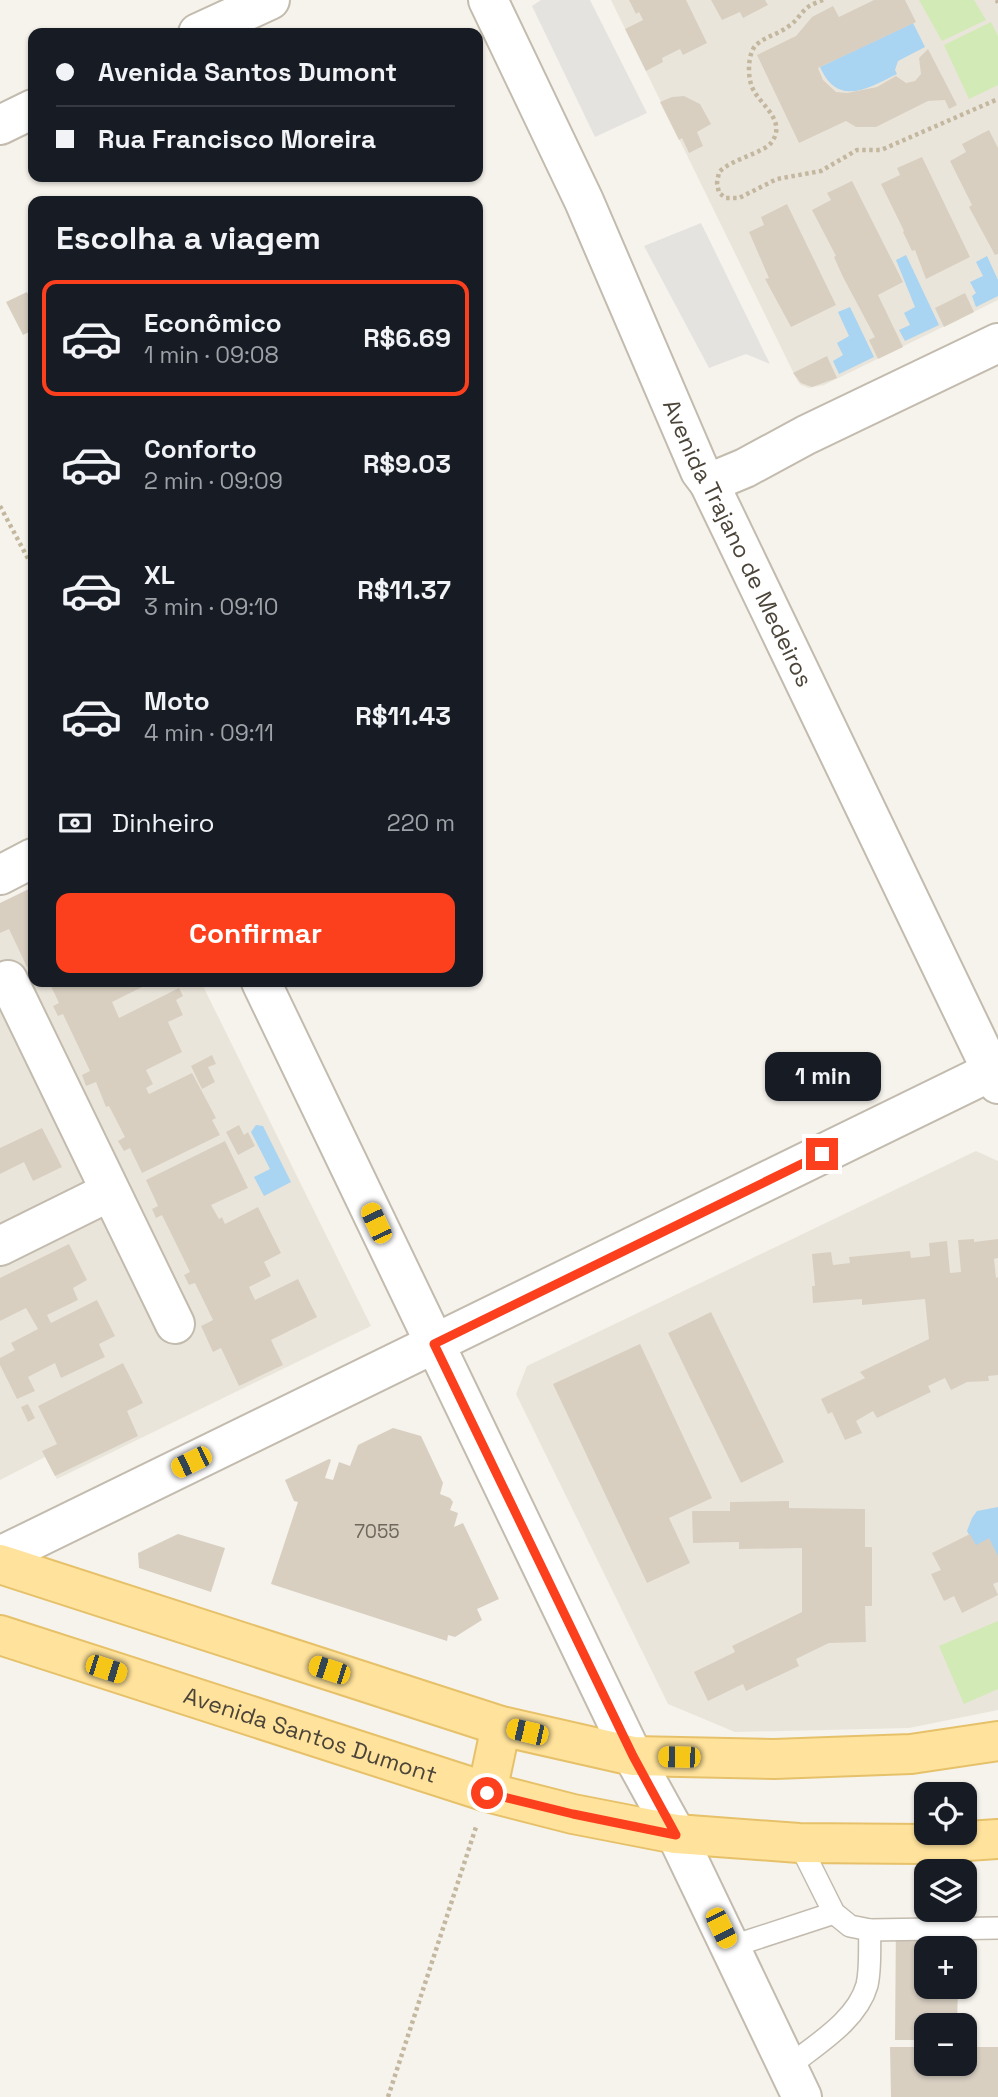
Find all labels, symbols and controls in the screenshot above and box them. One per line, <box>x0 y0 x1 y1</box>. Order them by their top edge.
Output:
text: Avenida Santos Dumont <box>98 55 397 89</box>
text: Rua Francisco Moreira <box>98 122 376 156</box>
text: Escolha a viagem <box>56 218 321 258</box>
text: Econômico <box>144 306 282 340</box>
icon: car <box>60 307 123 370</box>
text: R$6.69 <box>363 321 451 355</box>
text: 1 min · 09:08 <box>144 340 279 370</box>
street label: Avenida Trajano de Medeiros <box>656 395 820 692</box>
text: Conforto <box>144 432 257 466</box>
icon: car <box>60 433 123 496</box>
text: R$9.03 <box>363 447 451 481</box>
text: 2 min · 09:09 <box>144 466 283 496</box>
text: XL <box>144 558 175 592</box>
icon: car <box>60 559 123 622</box>
text: R$11.37 <box>357 573 451 607</box>
text: 3 min · 09:10 <box>144 592 278 622</box>
text: Moto <box>144 684 210 718</box>
icon: car <box>60 685 123 748</box>
text: R$11.43 <box>355 699 451 733</box>
text: 4 min · 09:11 <box>144 718 274 748</box>
icon: cash <box>56 804 94 842</box>
text: Dinheiro <box>112 806 215 840</box>
text: 220 m <box>387 808 455 838</box>
button: Confirmar <box>56 893 455 973</box>
callout: 1 min <box>764 1052 880 1102</box>
text: 1 min <box>795 1061 851 1091</box>
route end <box>806 1138 838 1170</box>
car <box>358 1200 395 1246</box>
car <box>168 1443 215 1481</box>
house number: 7055 <box>354 1519 400 1544</box>
car <box>83 1653 130 1685</box>
car <box>306 1654 353 1686</box>
street label: Avenida Santos Dumont <box>180 1680 441 1790</box>
car <box>505 1717 550 1747</box>
car <box>658 1746 701 1768</box>
route start <box>471 1777 503 1809</box>
map controls <box>914 1782 977 2076</box>
button: locate <box>914 1782 977 1845</box>
button: layers <box>914 1859 977 1922</box>
car <box>703 1905 740 1951</box>
button: + <box>914 1936 977 1999</box>
button: − <box>914 2013 977 2076</box>

